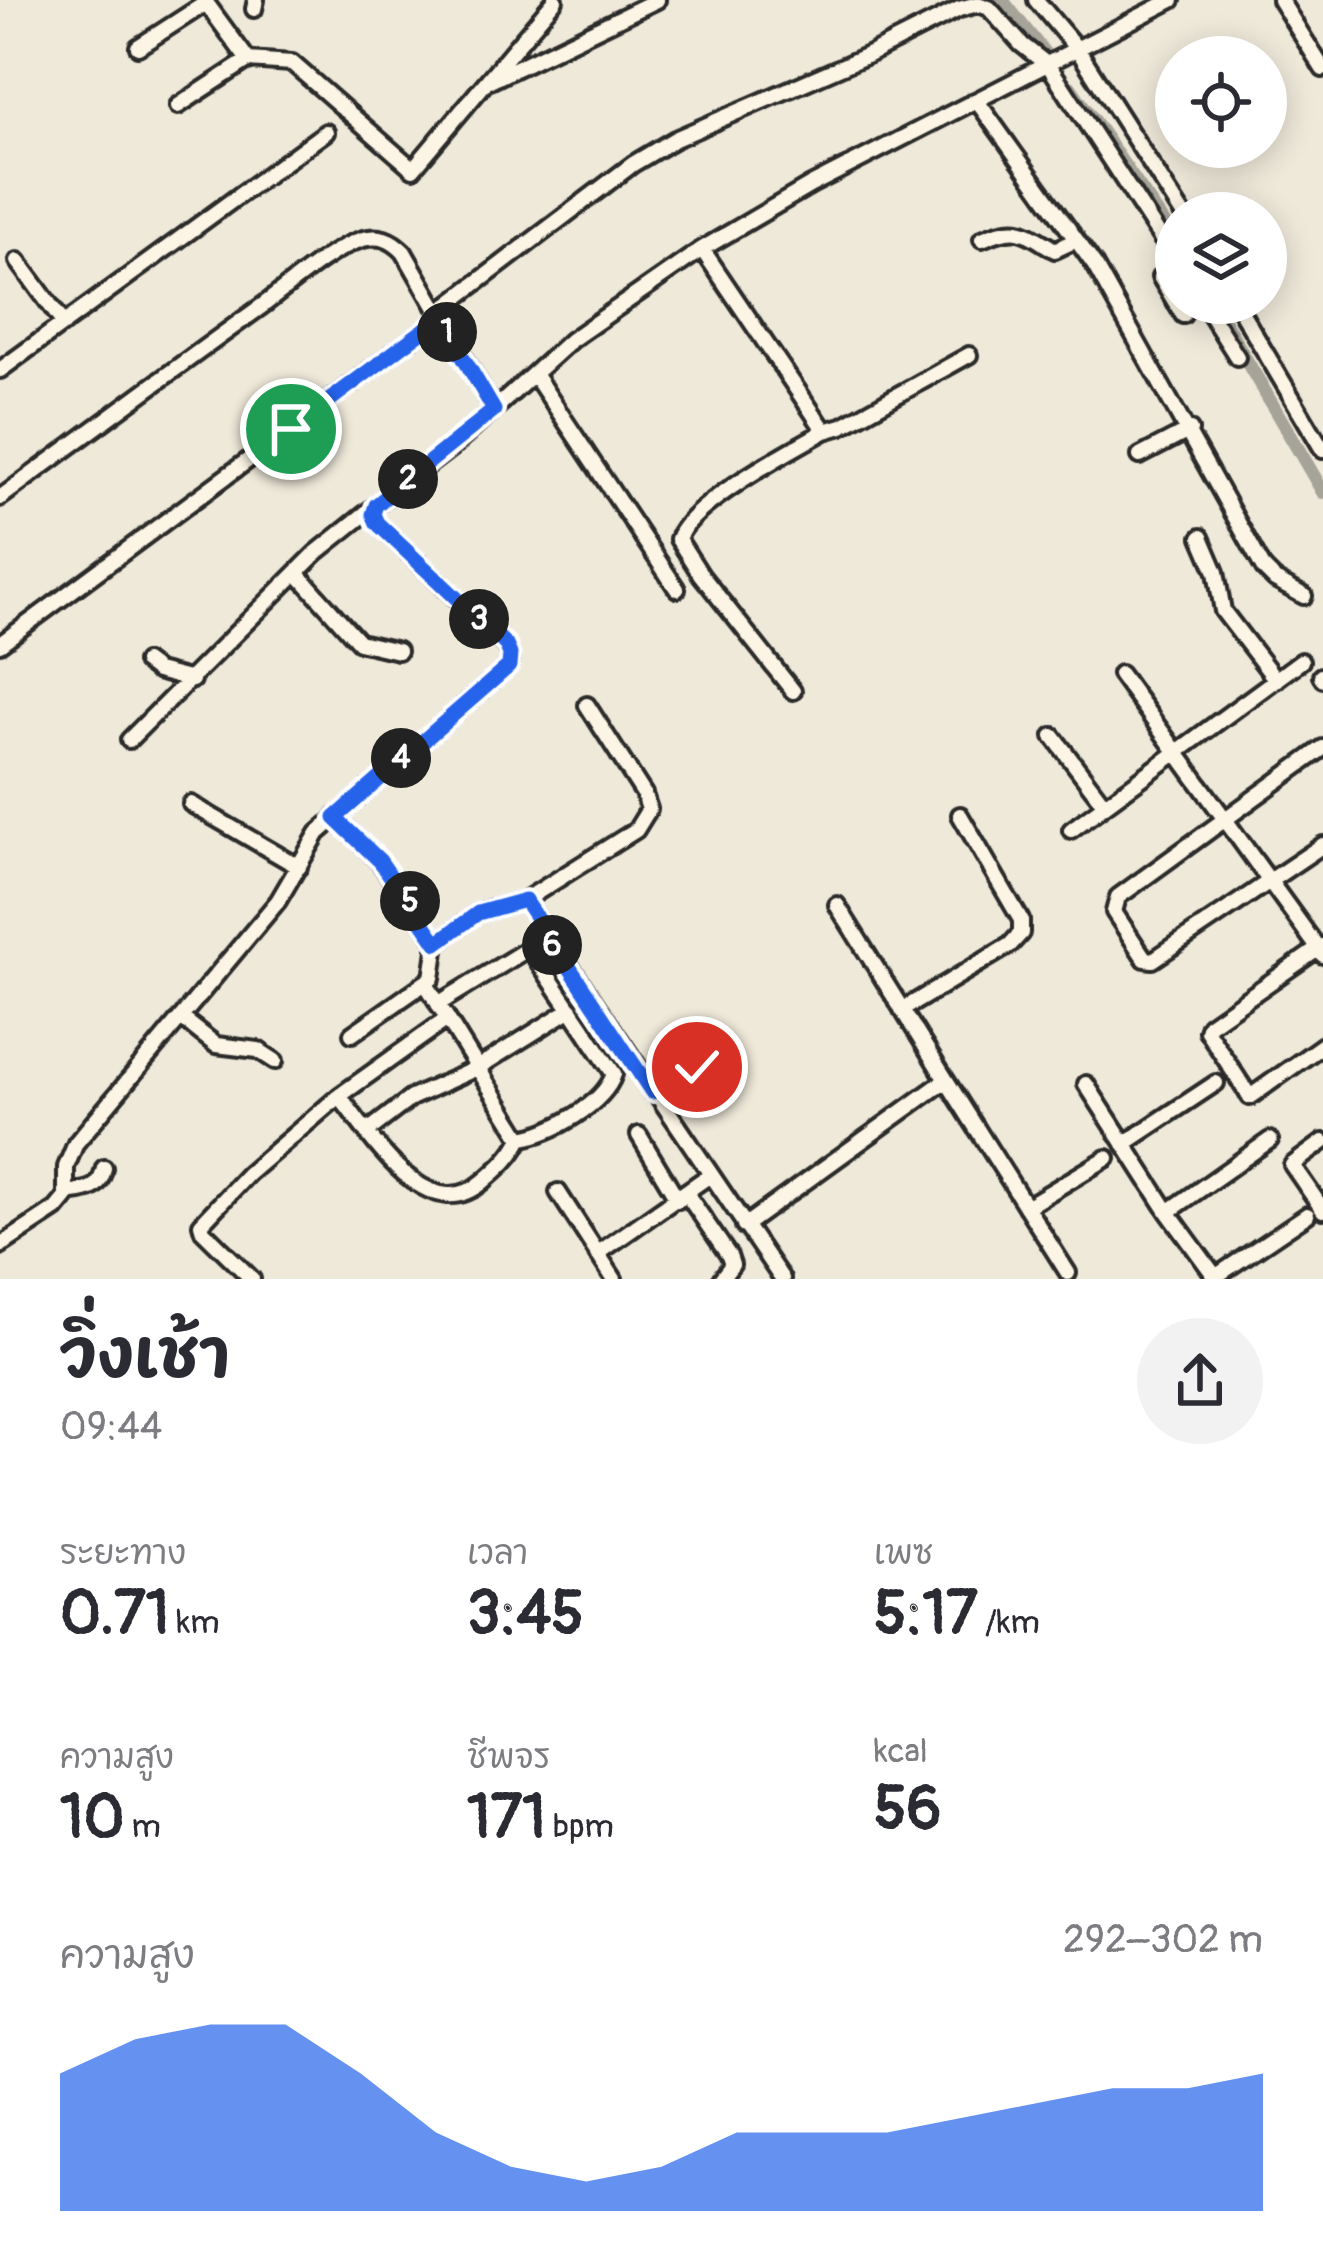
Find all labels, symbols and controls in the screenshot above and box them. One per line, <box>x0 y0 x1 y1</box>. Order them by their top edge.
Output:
map controls <box>1155 36 1287 324</box>
button: locate <box>1155 36 1287 168</box>
button: layers <box>1155 192 1287 324</box>
pin: 1 <box>417 302 477 362</box>
text: 1 <box>441 311 453 352</box>
pin <box>240 378 342 480</box>
icon: arrive <box>258 396 324 462</box>
pin: 2 <box>378 449 438 509</box>
text: 2 <box>399 458 417 499</box>
pin: 3 <box>449 589 509 649</box>
text: 3 <box>470 598 488 639</box>
pin: 4 <box>371 728 431 788</box>
text: 4 <box>391 737 411 778</box>
pin: 5 <box>380 871 440 931</box>
text: 5 <box>401 880 419 921</box>
pin: 6 <box>522 915 582 975</box>
text: 6 <box>542 924 562 965</box>
pin <box>646 1016 748 1118</box>
icon: check <box>664 1034 730 1100</box>
text: วิ่งเช้า <box>60 1315 230 1398</box>
button: share <box>1137 1318 1263 1444</box>
text: 09:44 <box>60 1402 162 1451</box>
text: ระยะทาง <box>60 1533 186 1574</box>
text: เวลา <box>467 1533 528 1574</box>
text: เพซ <box>874 1533 933 1574</box>
text: 0.71 <box>60 1577 169 1652</box>
text: 3:45 <box>467 1577 584 1652</box>
text: 5:17 <box>874 1577 978 1652</box>
text: km <box>169 1602 220 1643</box>
text: /km <box>978 1602 1040 1643</box>
text: kcal <box>874 1731 928 1772</box>
text: ความสูง <box>60 1737 174 1778</box>
text: ชีพจร <box>467 1737 550 1778</box>
text: 56 <box>874 1772 941 1847</box>
text: 10 <box>60 1781 124 1856</box>
text: 171 <box>467 1781 546 1856</box>
text: m <box>124 1806 161 1847</box>
text: bpm <box>546 1806 614 1847</box>
text: 292–302 m <box>1063 1915 1263 1964</box>
text: ความสูง <box>60 1931 195 1980</box>

